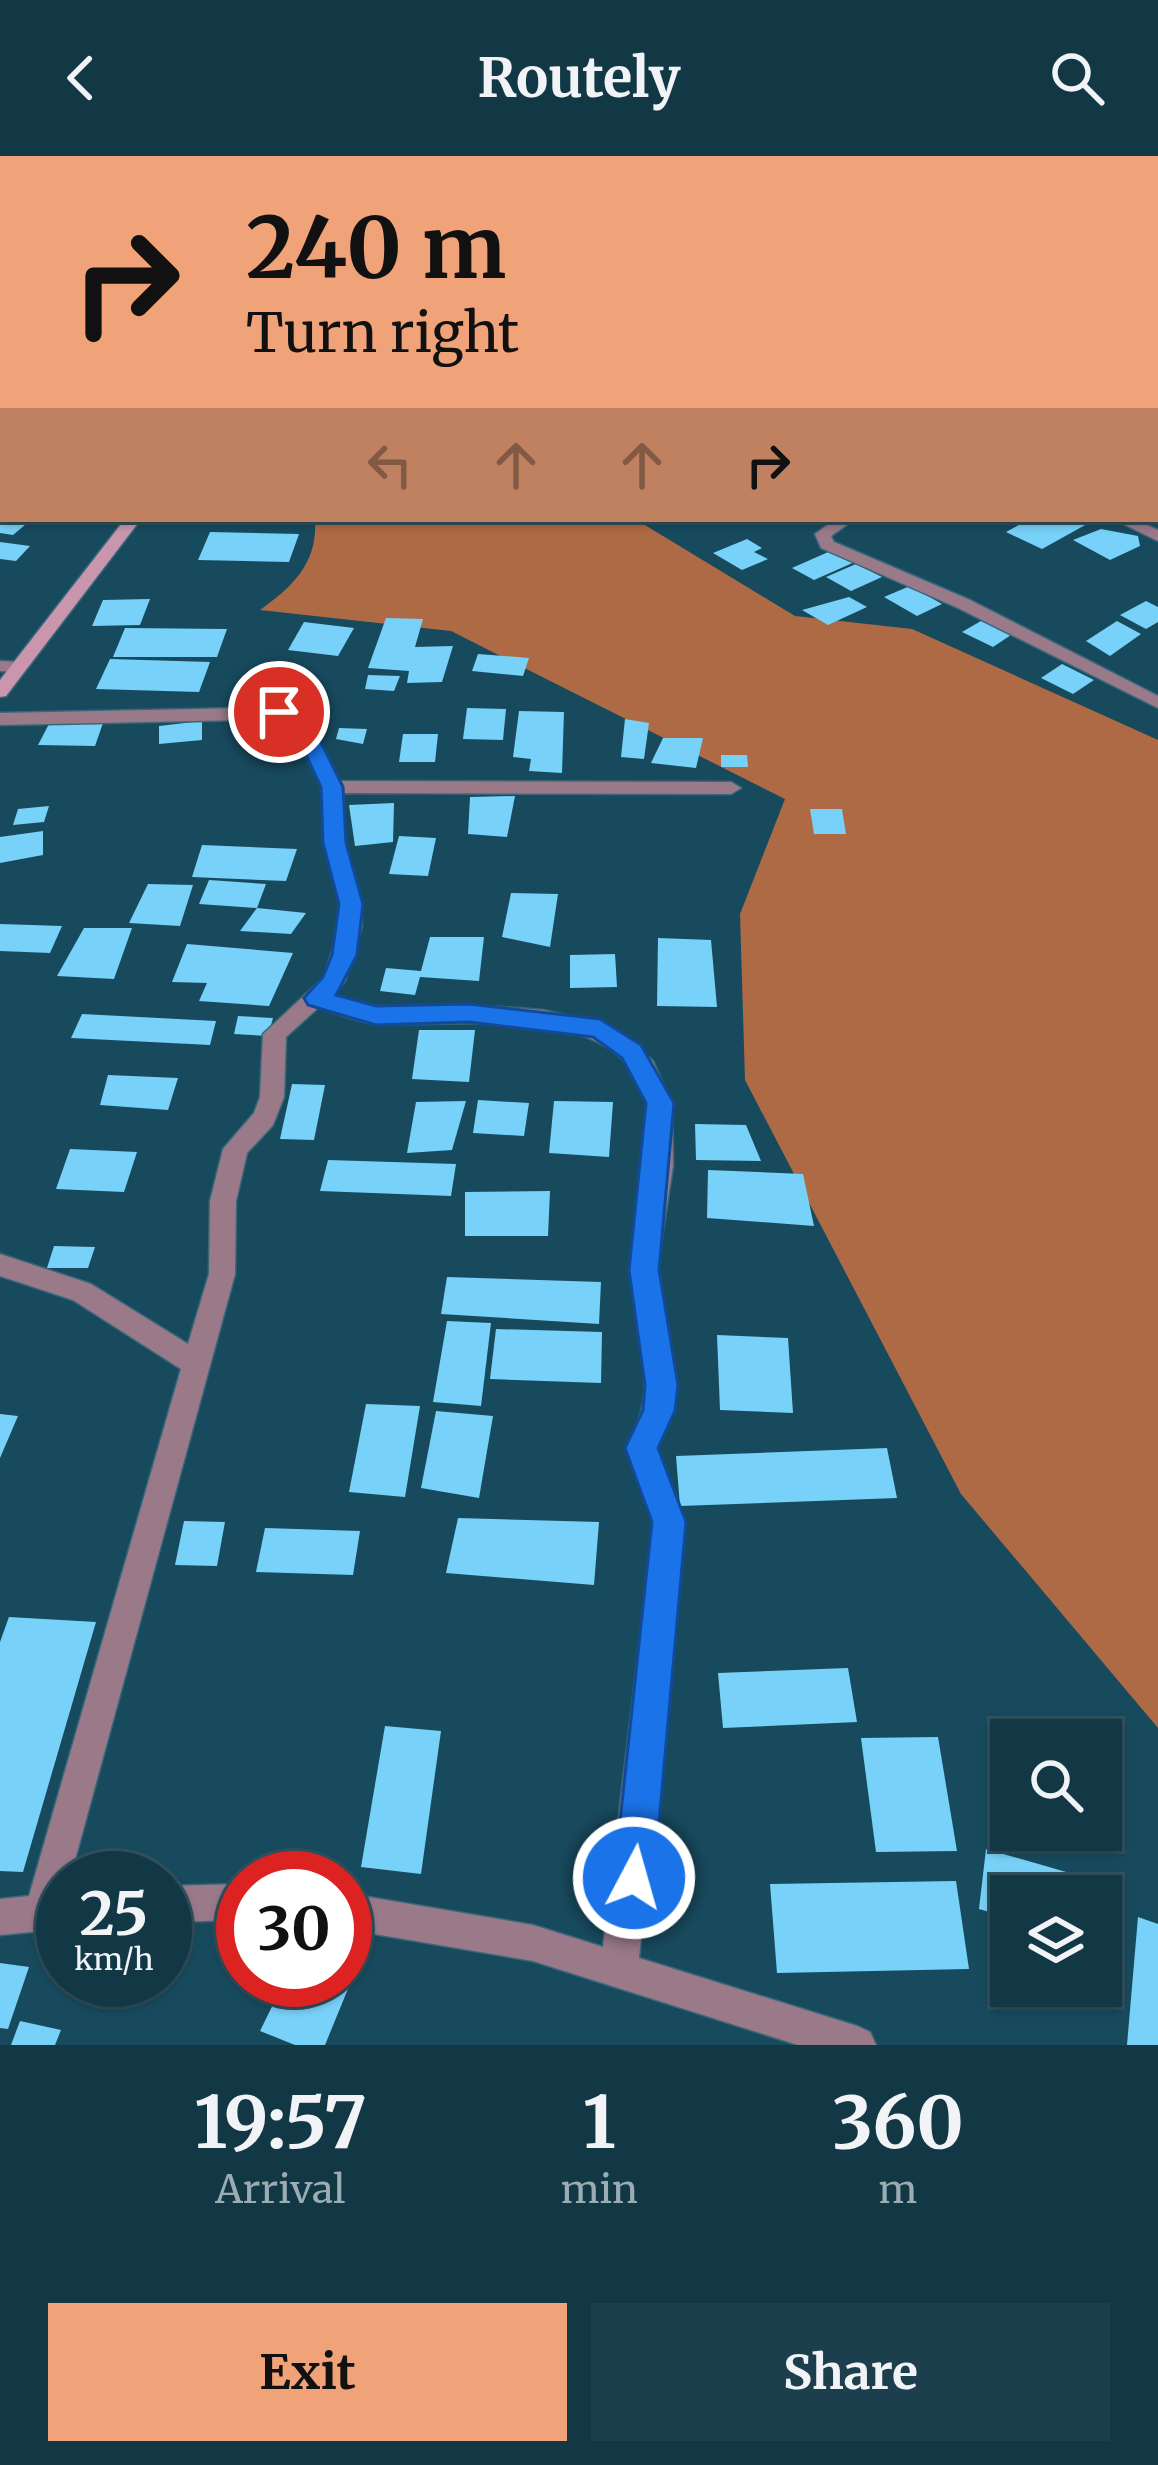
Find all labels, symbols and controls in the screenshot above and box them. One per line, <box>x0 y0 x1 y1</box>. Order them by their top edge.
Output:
text: Routely <box>477 44 681 112</box>
icon: back <box>48 45 114 111</box>
icon: search <box>1044 45 1110 111</box>
text: 240 m <box>246 195 506 301</box>
icon: right <box>48 204 204 360</box>
text: Turn right <box>246 299 519 367</box>
icon: left <box>357 432 423 498</box>
icon: ahead <box>483 432 549 498</box>
icon: ahead <box>609 432 675 498</box>
icon: right <box>735 432 801 498</box>
pin <box>228 661 330 763</box>
icon: arrive <box>246 679 312 745</box>
map controls <box>990 1719 1122 2007</box>
button: search <box>990 1719 1122 1851</box>
position arrow <box>571 1815 697 1941</box>
speed limit sign: 30 <box>216 1851 372 2007</box>
button: layers <box>990 1875 1122 2007</box>
text: 25 <box>80 1876 148 1951</box>
text: km/h <box>74 1940 154 1978</box>
text: 19:57 <box>194 2077 367 2168</box>
text: 1 <box>583 2077 616 2168</box>
text: 360 <box>832 2077 964 2168</box>
text: Arrival <box>215 2165 345 2214</box>
text: min <box>561 2165 638 2214</box>
text: m <box>879 2165 917 2214</box>
button: Exit <box>48 2303 567 2441</box>
button: Share <box>591 2303 1110 2441</box>

